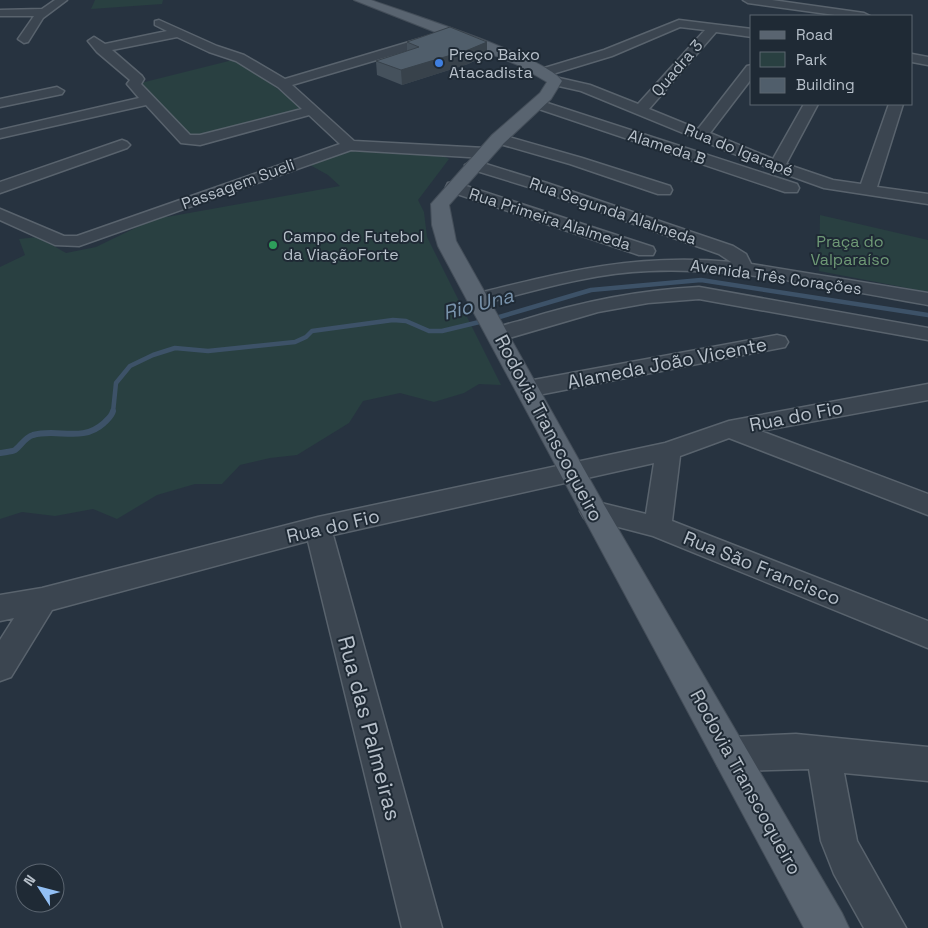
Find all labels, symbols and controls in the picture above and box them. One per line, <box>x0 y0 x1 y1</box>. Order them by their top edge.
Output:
legend <box>750 15 913 105</box>
text: Road <box>796 25 833 44</box>
street label: Quadra 3 <box>647 35 707 101</box>
place label: Preço Baixo Atacadista <box>449 44 540 83</box>
text: Park <box>796 50 827 69</box>
marker: Preço Baixo Atacadista <box>433 57 445 69</box>
text: Building <box>796 75 855 94</box>
street label: Rua do Igarapé <box>681 119 797 181</box>
street label: Alameda B <box>625 125 709 169</box>
street label: Passagem Sueli <box>179 154 297 214</box>
street label: Rua Segunda Alalmeda <box>527 172 699 250</box>
street label: Rua Primeira Alalmeda <box>467 183 633 255</box>
place label: Campo de Futebol da ViaçãoForte <box>283 226 424 265</box>
park label: Praça do Valparaíso <box>810 231 890 270</box>
marker: Campo de Futebol da ViaçãoForte <box>267 239 279 251</box>
street label: Avenida Três Corações <box>689 255 863 299</box>
water label: Rio Una <box>440 282 517 326</box>
street label: Rodovia Transcoqueiro <box>489 330 609 526</box>
street label: Alameda João Vicente <box>565 331 769 395</box>
street label: Rua do Fio <box>747 395 845 437</box>
street label: Rua do Fio <box>284 503 382 549</box>
street label: Rua São Francisco <box>680 525 844 611</box>
street label: Rua das Palmeiras <box>332 633 408 823</box>
street label: Rodovia Transcoqueiro <box>685 685 807 879</box>
north arrow <box>15 863 65 913</box>
text: N <box>19 871 40 889</box>

